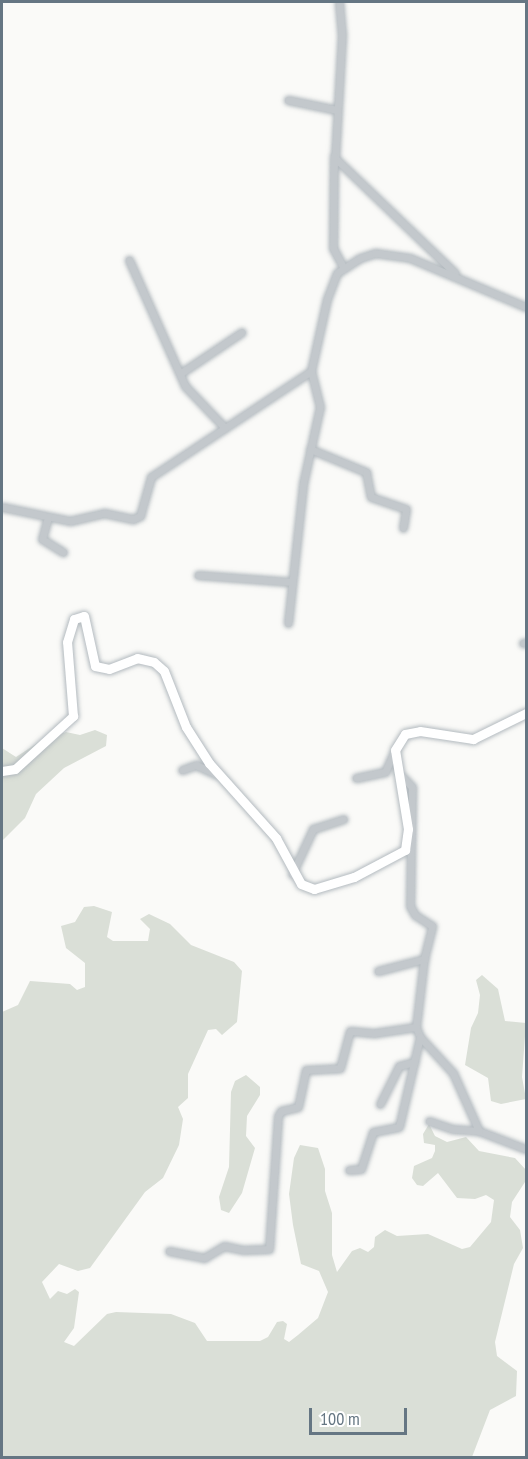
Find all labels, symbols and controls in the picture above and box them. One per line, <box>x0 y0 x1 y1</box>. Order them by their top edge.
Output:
scale bar <box>312 1396 410 1434</box>
text: 100 m <box>320 1407 360 1430</box>

